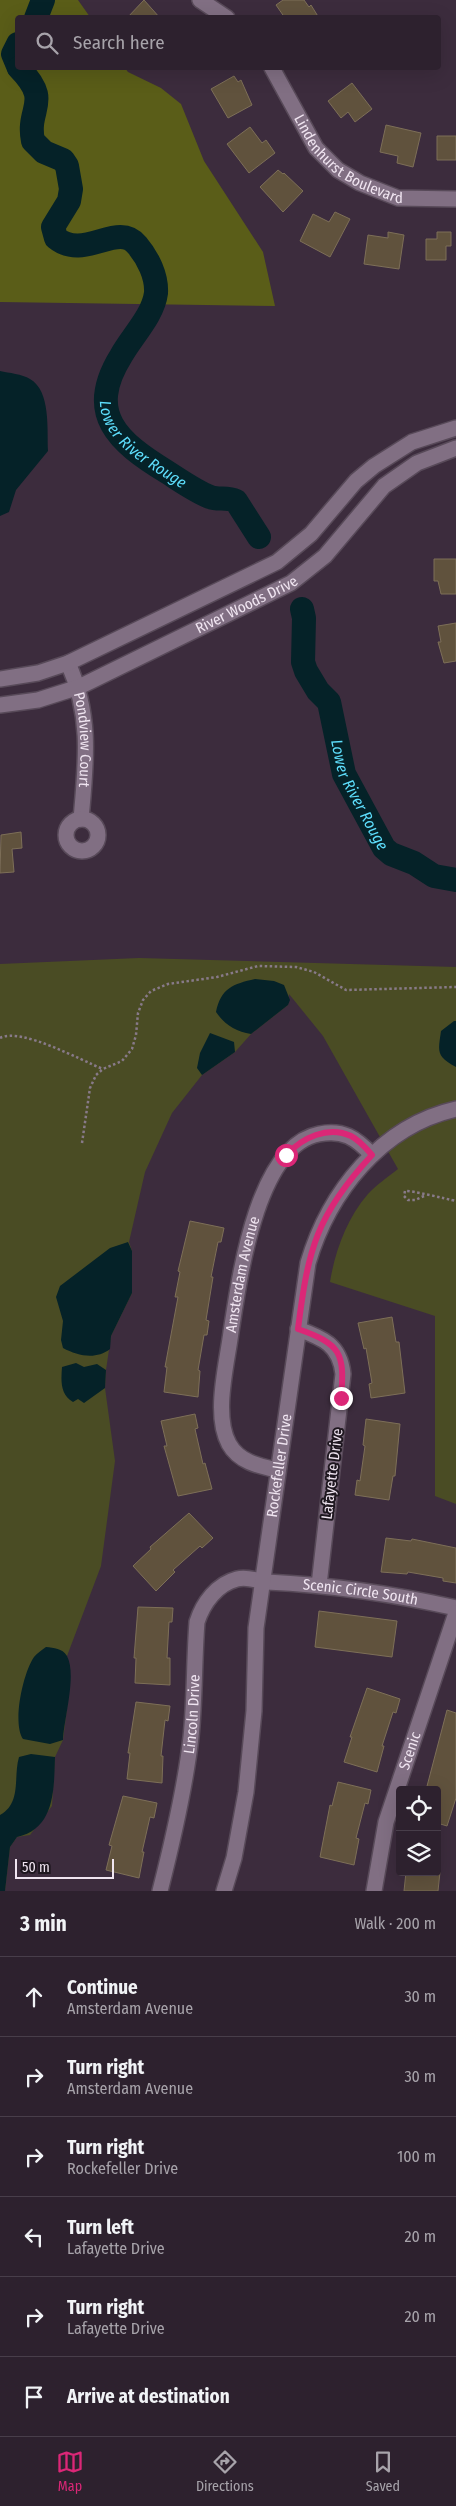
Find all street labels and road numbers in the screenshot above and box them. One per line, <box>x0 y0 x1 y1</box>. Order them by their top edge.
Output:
street label: Lindenhurst Boulevard <box>290 111 403 207</box>
street label: River Woods Drive <box>193 572 301 637</box>
street label: Pondview Court <box>70 690 95 788</box>
street label: Amsterdam Avenue <box>222 1214 264 1334</box>
street label: Rockefeller Drive <box>263 1413 295 1519</box>
street label: Lafayette Drive <box>317 1427 347 1521</box>
street label: Scenic Circle South <box>302 1575 420 1609</box>
street label: Lincoln Drive <box>180 1674 204 1755</box>
street label: Scenic <box>395 1729 425 1772</box>

